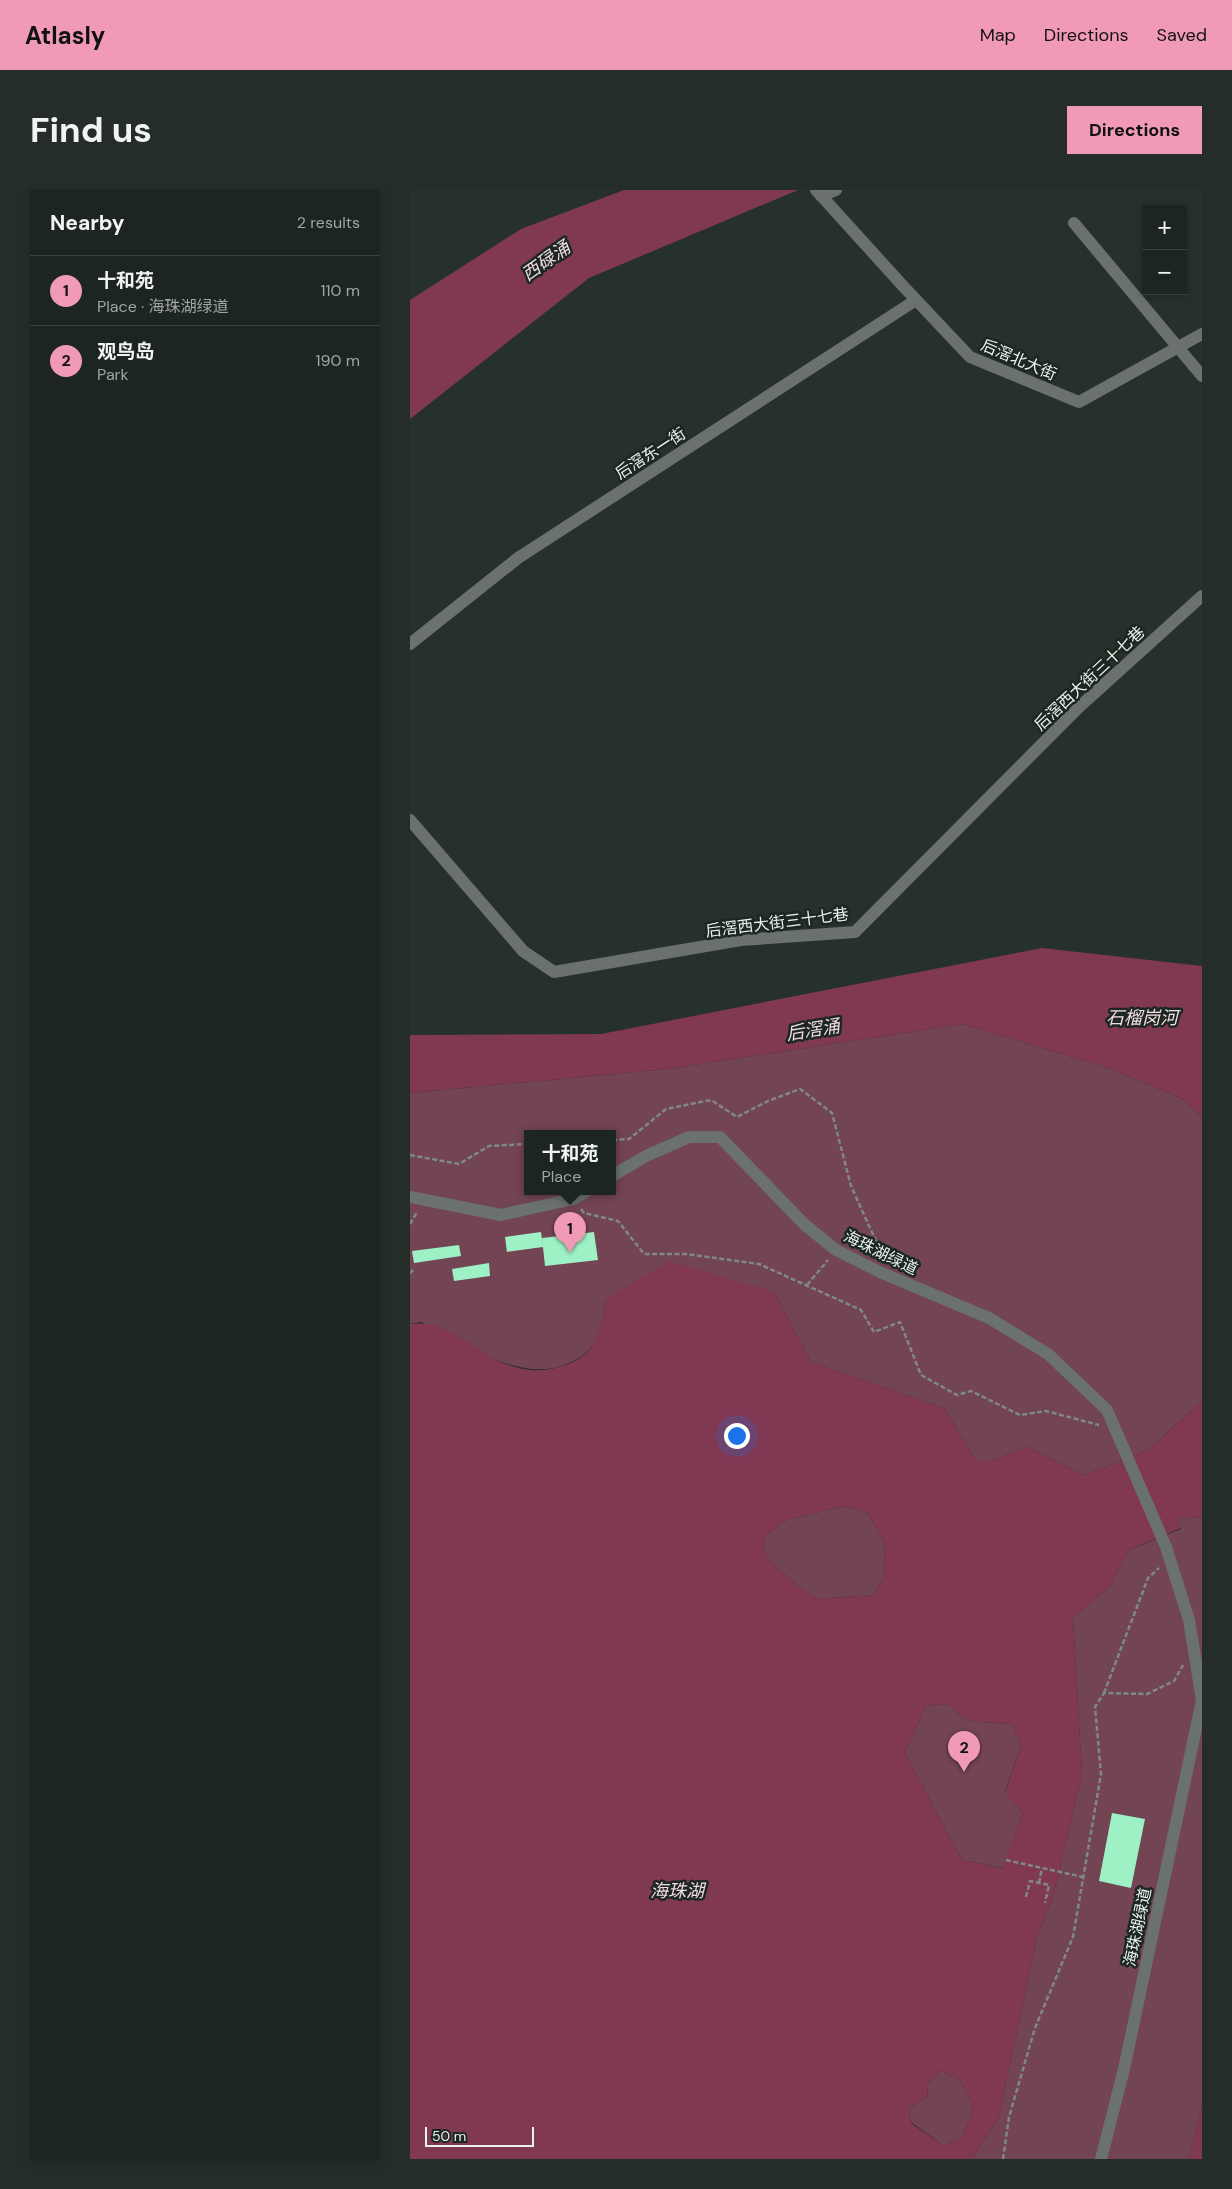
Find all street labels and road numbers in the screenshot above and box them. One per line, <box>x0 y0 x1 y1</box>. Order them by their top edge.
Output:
street label: 后滘北大街 <box>978 334 1060 385</box>
street label: 后滘东一街 <box>611 423 690 484</box>
street label: 后滘西大街三十七巷 <box>1030 622 1149 735</box>
street label: 后滘西大街三十七巷 <box>704 903 850 942</box>
street label: 海珠湖绿道 <box>840 1225 921 1279</box>
street label: 海珠湖绿道 <box>1119 1886 1156 1968</box>

